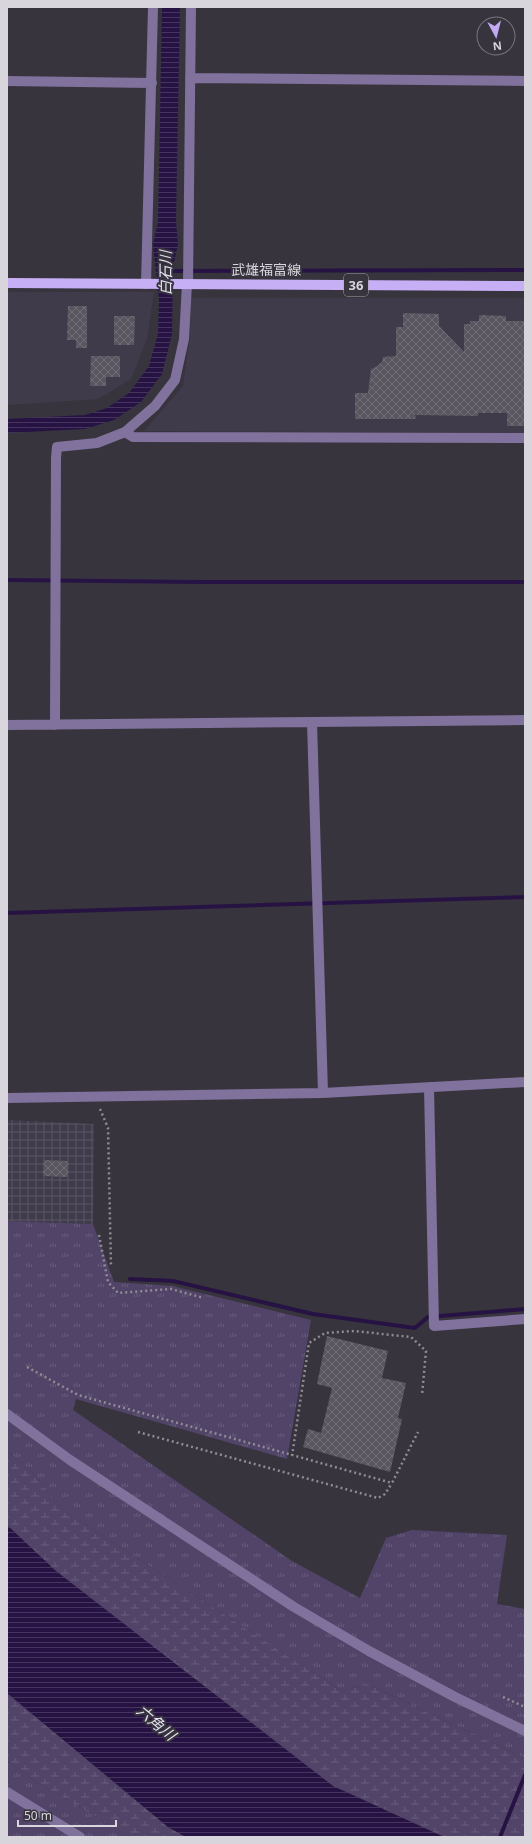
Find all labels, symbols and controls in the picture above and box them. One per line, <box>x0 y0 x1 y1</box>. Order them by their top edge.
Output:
north arrow <box>476 16 516 56</box>
text: N <box>492 38 503 54</box>
water label: 白石川 <box>155 249 175 296</box>
street label: 武雄福富線 <box>231 260 301 279</box>
road number: 36 <box>344 274 368 296</box>
water label: 六角川 <box>133 1700 182 1746</box>
scale bar <box>18 1802 116 1828</box>
text: 50 m <box>24 1807 52 1824</box>

